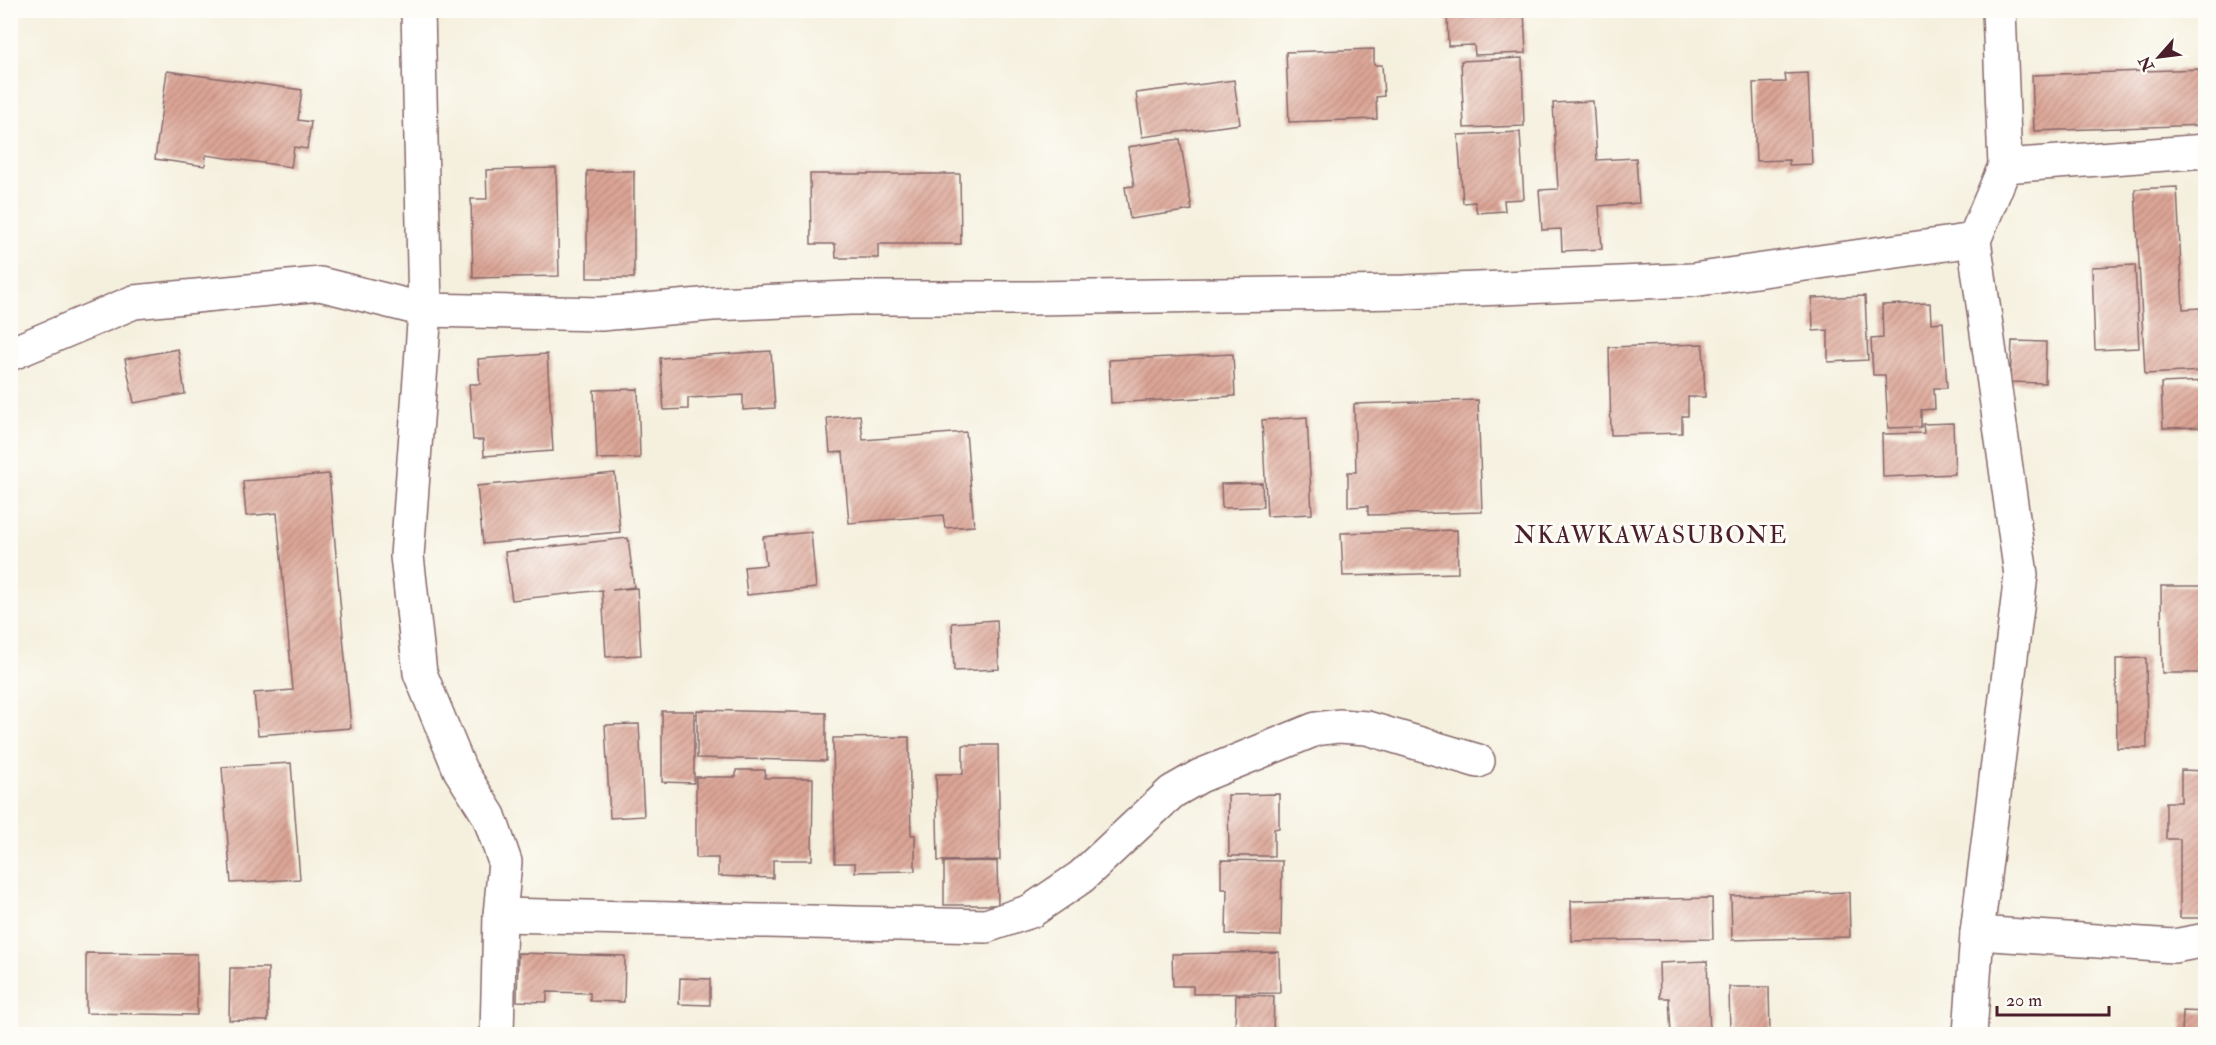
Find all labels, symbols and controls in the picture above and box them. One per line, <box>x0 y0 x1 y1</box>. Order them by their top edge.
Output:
north arrow <box>2129 27 2189 87</box>
text: N <box>2134 52 2159 75</box>
district label: NKAWKAWASUBONE <box>1514 520 1788 551</box>
scale bar <box>1997 979 2110 1017</box>
text: 20 m <box>2006 989 2042 1012</box>

